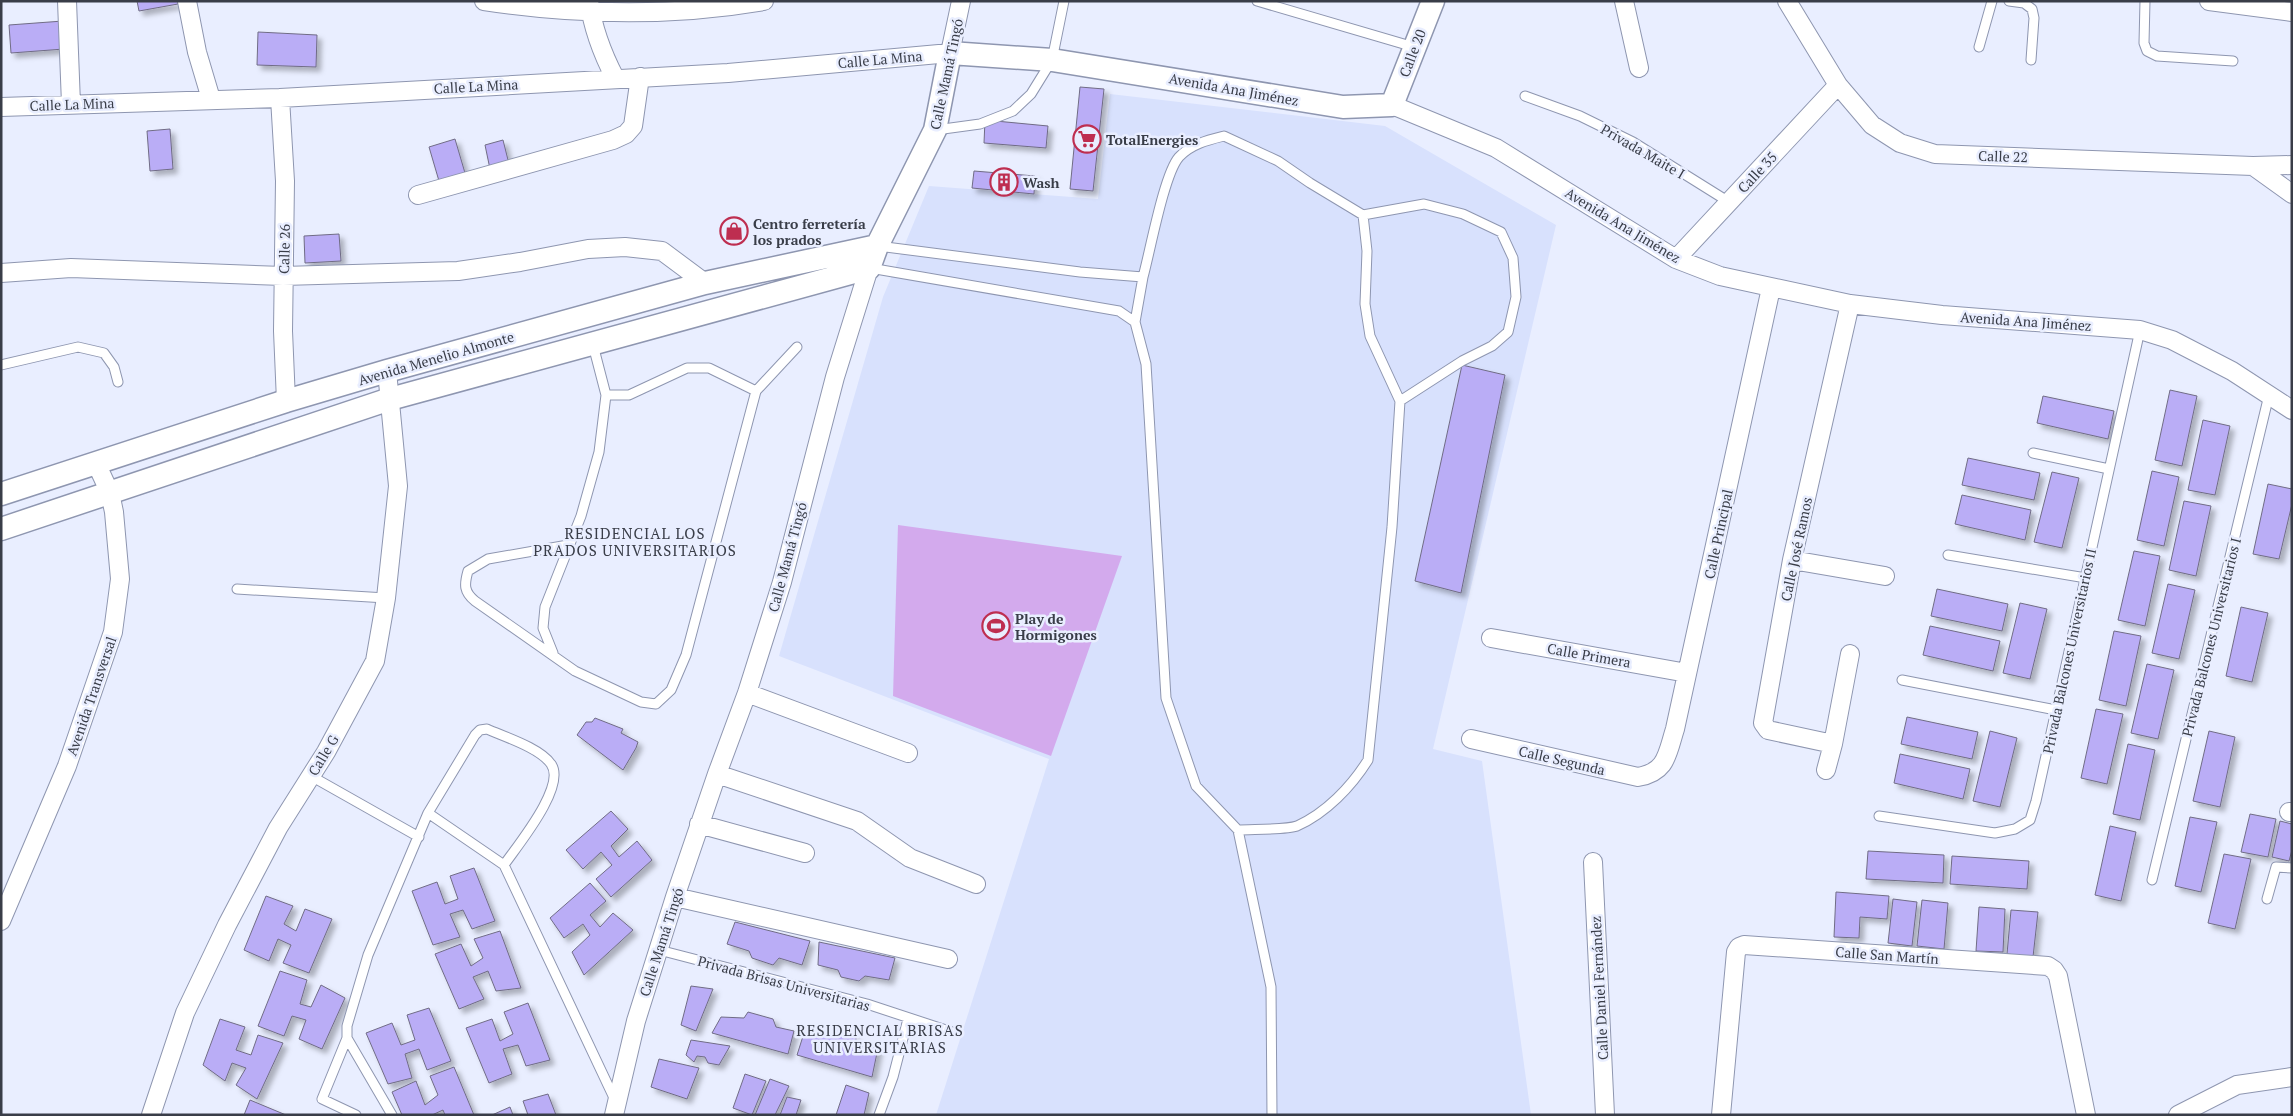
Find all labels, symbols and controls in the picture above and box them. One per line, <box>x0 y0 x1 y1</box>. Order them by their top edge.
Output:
street label: Calle Mamá Tingó <box>925 17 967 131</box>
street label: Calle 20 <box>1394 26 1430 80</box>
street label: Calle La Mina <box>837 46 923 72</box>
street label: Avenida Ana Jiménez <box>1168 68 1301 110</box>
street label: Calle La Mina <box>433 74 519 98</box>
street label: Calle La Mina <box>29 93 115 115</box>
street label: Privada Maite I <box>1597 119 1689 183</box>
supermarket icon: TotalEnergies <box>1072 124 1102 154</box>
place label: TotalEnergies <box>1106 130 1198 149</box>
street label: Calle 22 <box>1978 146 2028 166</box>
street label: Calle 35 <box>1733 147 1781 197</box>
building icon: Wash <box>989 167 1019 197</box>
place label: Wash <box>1023 173 1060 192</box>
street label: Avenida Ana Jiménez <box>1562 183 1684 267</box>
place label: Centro ferretería los prados <box>753 214 866 249</box>
shop icon: Centro ferretería los prados <box>719 216 749 246</box>
street label: Calle 26 <box>274 223 294 274</box>
street label: Avenida Ana Jiménez <box>1960 307 2092 335</box>
street label: Avenida Menelio Almonte <box>356 327 516 389</box>
street label: Calle Principal <box>1699 487 1737 581</box>
street label: Calle José Ramos <box>1776 495 1816 603</box>
street label: Calle Mamá Tingó <box>763 500 811 614</box>
district label: RESIDENCIAL LOS PRADOS UNIVERSITARIOS <box>533 523 737 560</box>
street label: Privada Balcones Universitarios I <box>2177 535 2245 739</box>
street label: Privada Balcones Universitarios II <box>2038 547 2100 755</box>
place label: Play de Hormigones <box>1015 609 1097 644</box>
sports icon: Play de Hormigones <box>981 611 1011 641</box>
street label: Avenida Transversal <box>62 634 120 758</box>
street label: Calle Primera <box>1546 638 1632 672</box>
street label: Calle G <box>303 731 343 779</box>
street label: Calle Segunda <box>1517 741 1607 779</box>
street label: Calle Mamá Tingó <box>635 885 688 999</box>
street label: Calle Daniel Fernández <box>1586 915 1612 1061</box>
street label: Calle San Martín <box>1835 942 1940 968</box>
street label: Privada Brisas Universitarias <box>696 951 872 1015</box>
district label: RESIDENCIAL BRISAS UNIVERSITARIAS <box>796 1020 964 1057</box>

